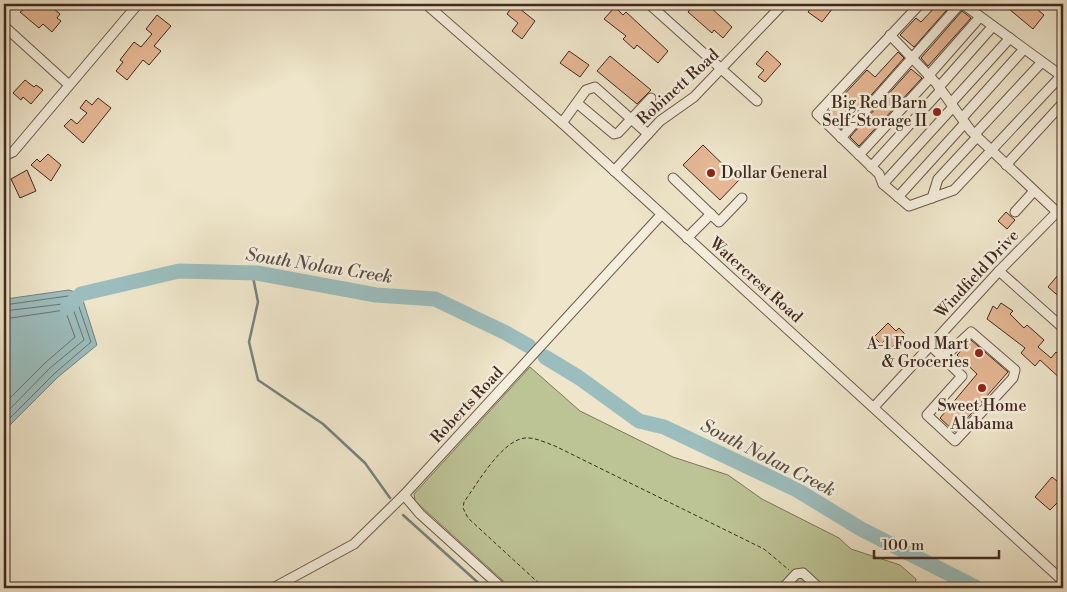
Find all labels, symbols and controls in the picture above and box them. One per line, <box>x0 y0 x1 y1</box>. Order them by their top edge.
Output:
street label: Robinett Road <box>633 45 723 129</box>
place label: Big Red Barn Self-Storage II <box>822 93 927 131</box>
marker: Big Red Barn Self-Storage II <box>931 106 943 118</box>
place label: Dollar General <box>721 163 828 183</box>
marker: Dollar General <box>705 167 717 179</box>
street label: Windfield Drive <box>930 226 1023 323</box>
street label: Watercrest Road <box>705 232 807 327</box>
water label: South Nolan Creek <box>244 243 394 289</box>
place label: A-1 Food Mart & Groceries <box>866 334 969 372</box>
marker: A-1 Food Mart & Groceries <box>973 347 985 359</box>
street label: Roberts Road <box>426 363 508 447</box>
marker: Sweet Home Alabama <box>976 382 988 394</box>
place label: Sweet Home Alabama <box>938 396 1026 434</box>
water label: South Nolan Creek <box>697 414 839 502</box>
scale bar <box>874 527 1000 559</box>
text: 100 m <box>882 536 924 555</box>

